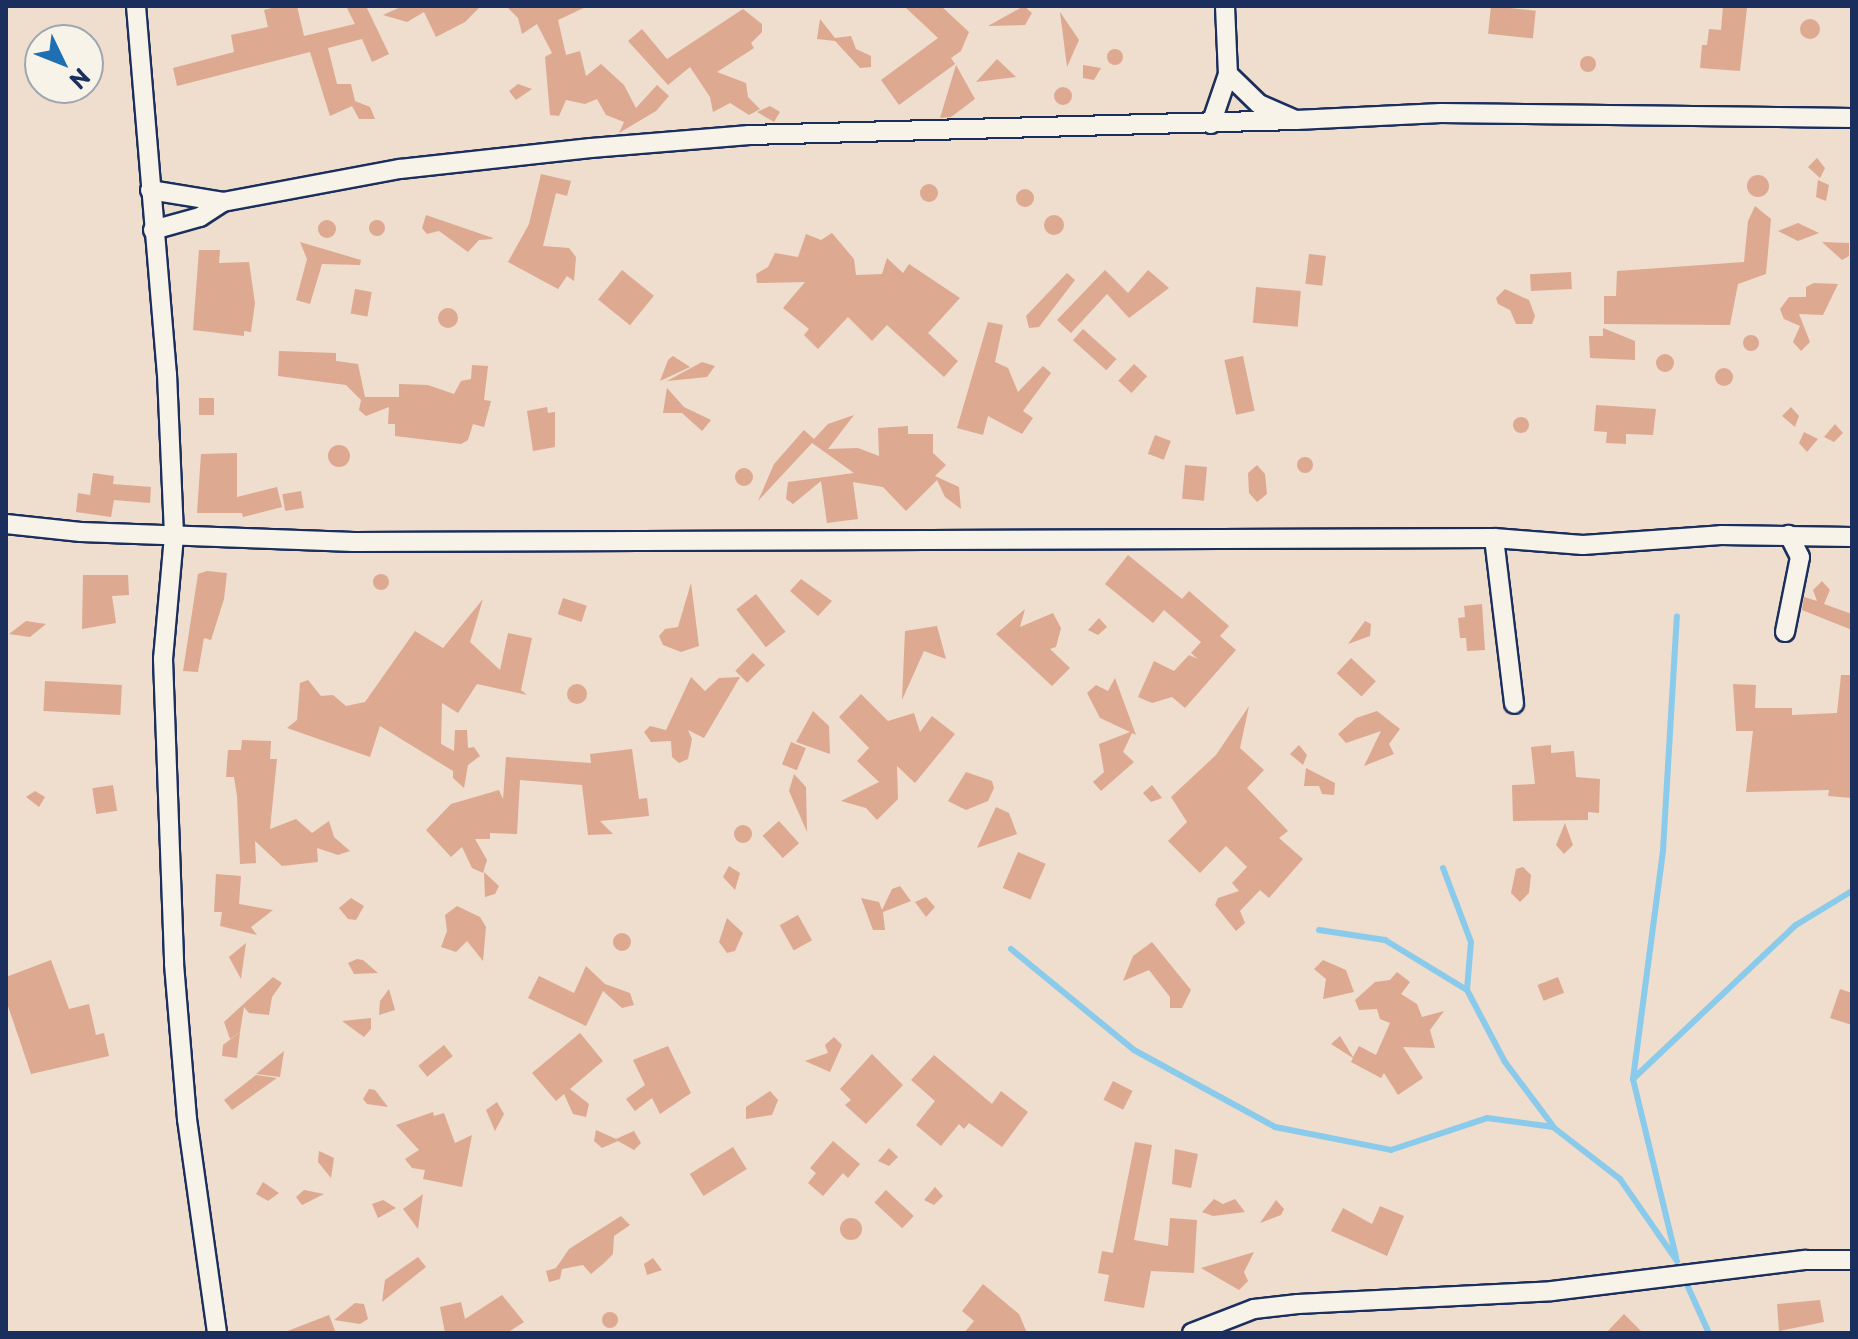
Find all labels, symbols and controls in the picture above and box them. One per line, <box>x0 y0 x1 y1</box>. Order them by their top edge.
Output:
north arrow <box>24 24 104 104</box>
text: N <box>62 62 98 97</box>

